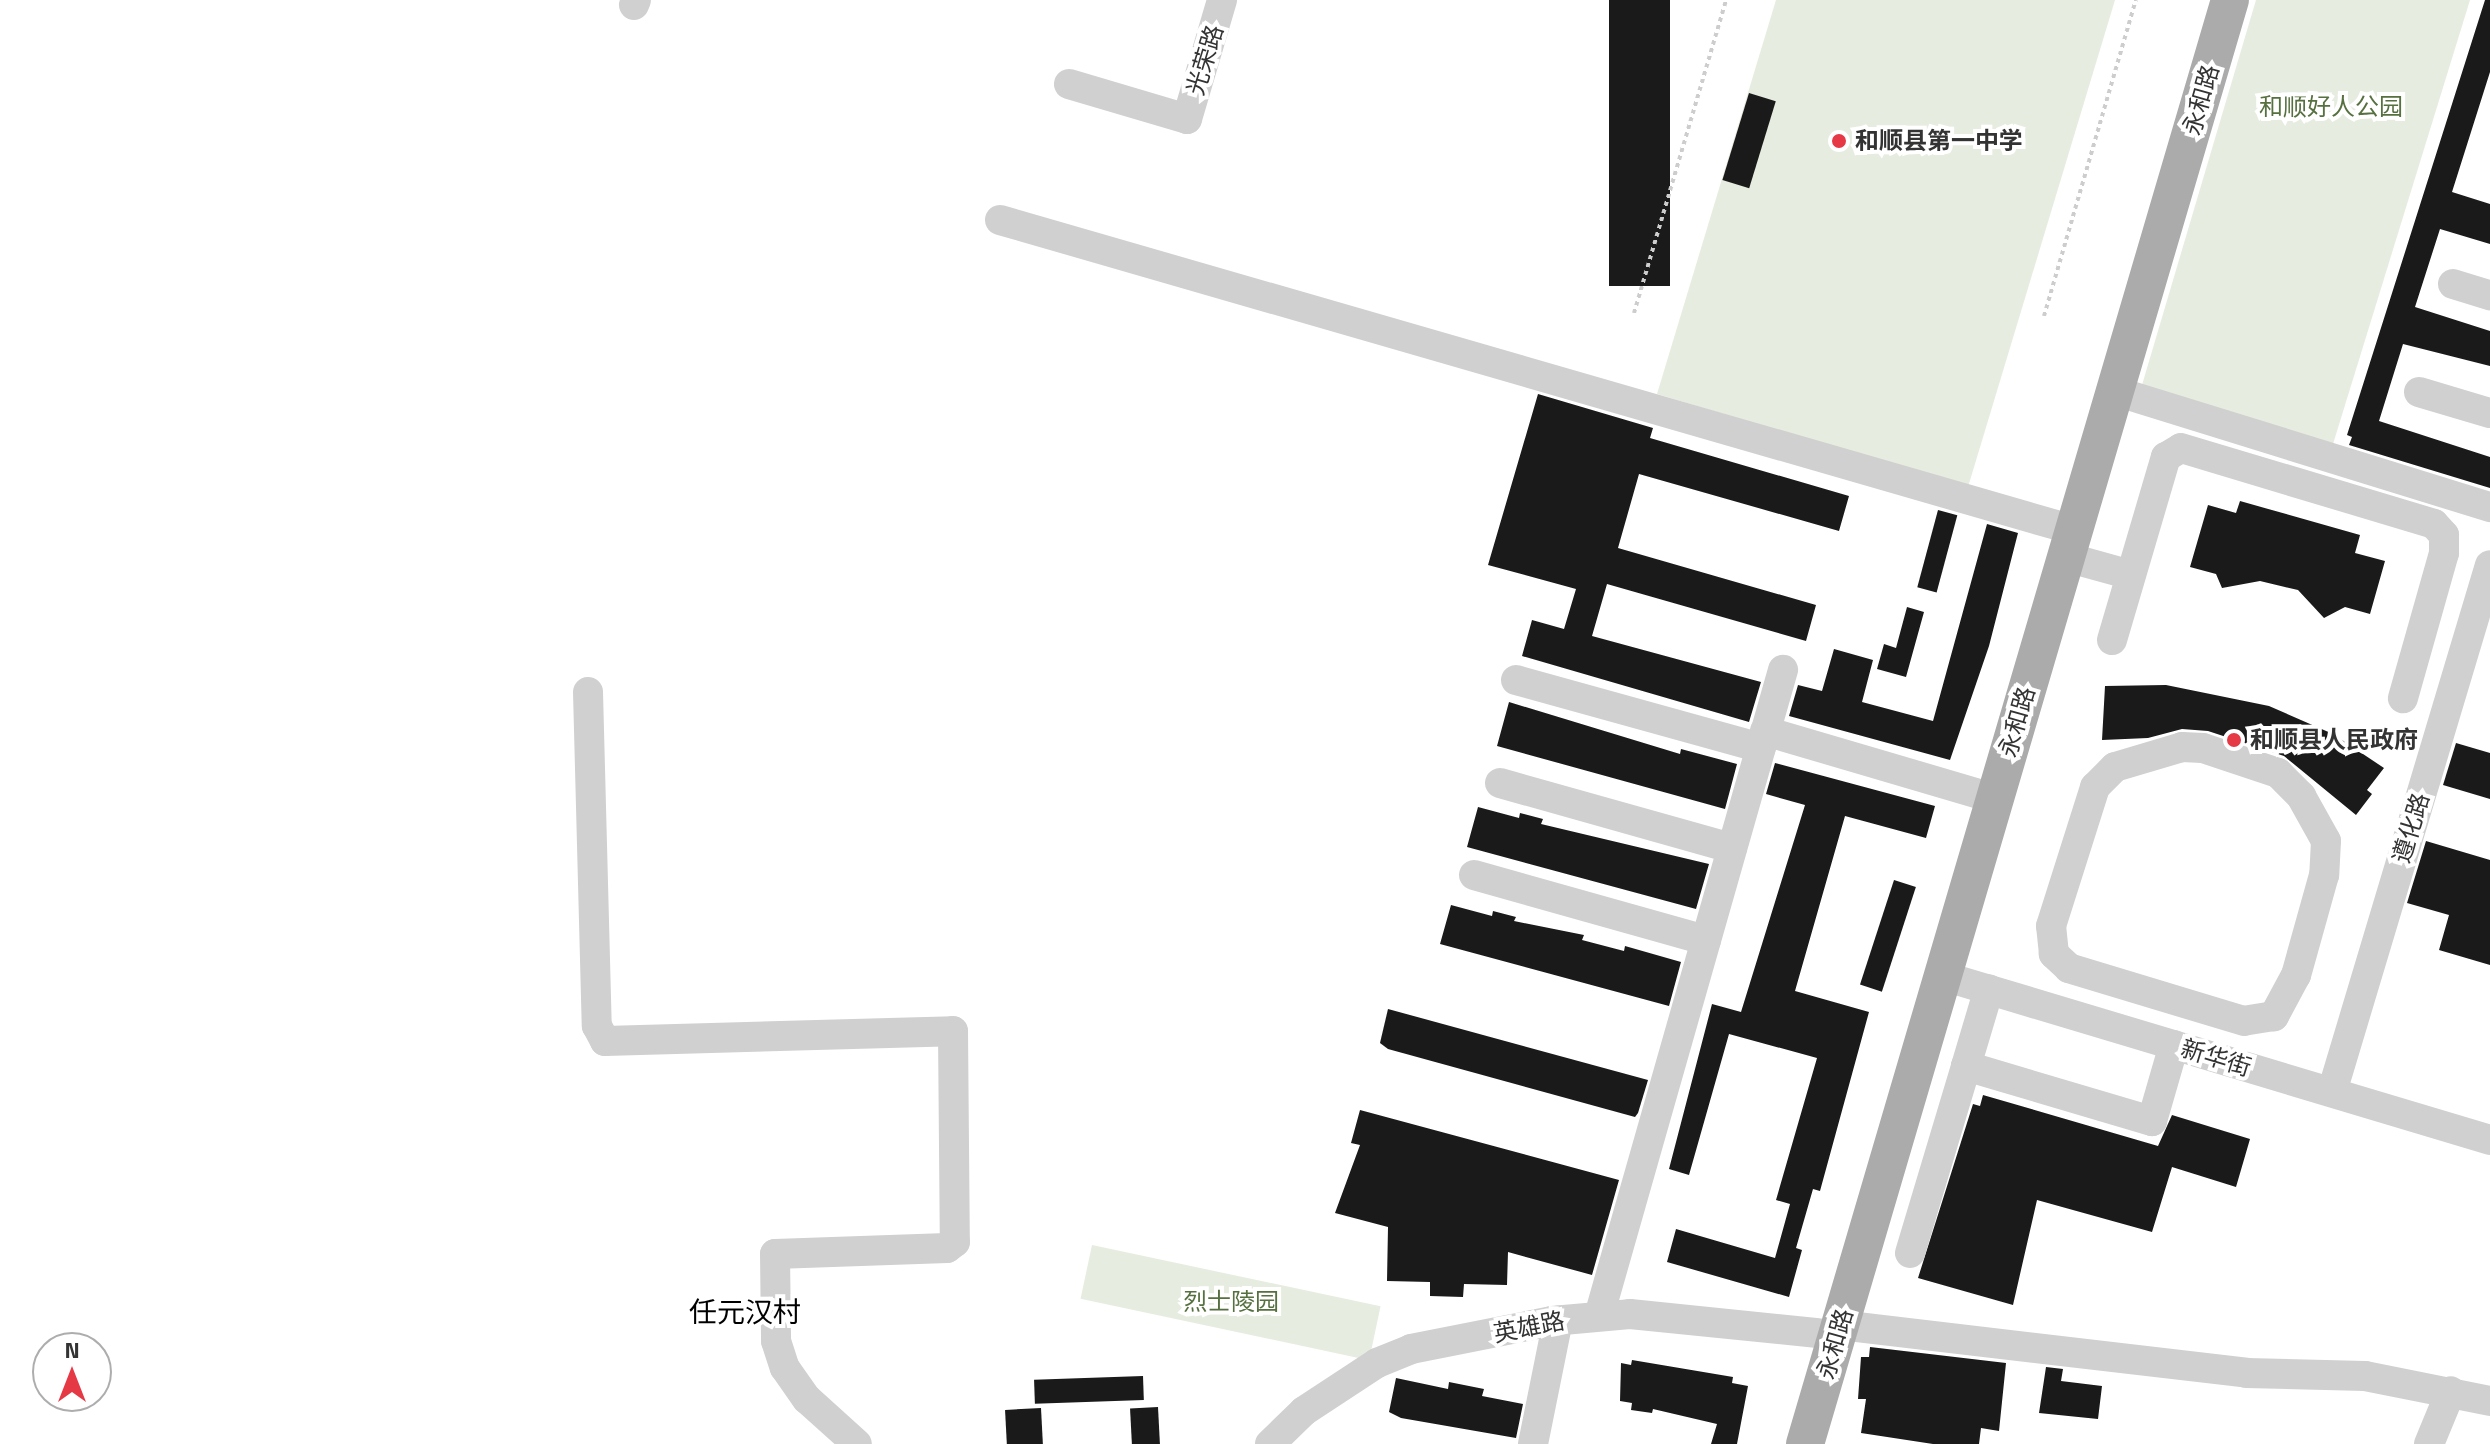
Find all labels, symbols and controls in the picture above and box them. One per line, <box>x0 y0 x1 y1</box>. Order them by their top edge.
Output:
street label: 光荣路 <box>1181 21 1229 99</box>
street label: 永和路 <box>2177 61 2225 139</box>
park label: 和顺好人公园 <box>2259 93 2403 121</box>
place label: 和顺县第一中学 <box>1855 127 2023 155</box>
marker: 和顺县第一中学 <box>1830 132 1848 150</box>
street label: 永和路 <box>1993 683 2041 761</box>
place label: 和顺县人民政府 <box>2250 726 2418 754</box>
marker: 和顺县人民政府 <box>2225 731 2243 749</box>
street label: 遵化路 <box>2387 789 2435 867</box>
street label: 新华街 <box>2177 1034 2255 1082</box>
park label: 烈士陵园 <box>1183 1288 1279 1316</box>
district label: 任元汉村 <box>689 1295 801 1329</box>
street label: 永和路 <box>1811 1305 1859 1383</box>
street label: 英雄路 <box>1491 1306 1567 1348</box>
north arrow <box>32 1332 112 1412</box>
text: N <box>64 1333 80 1367</box>

